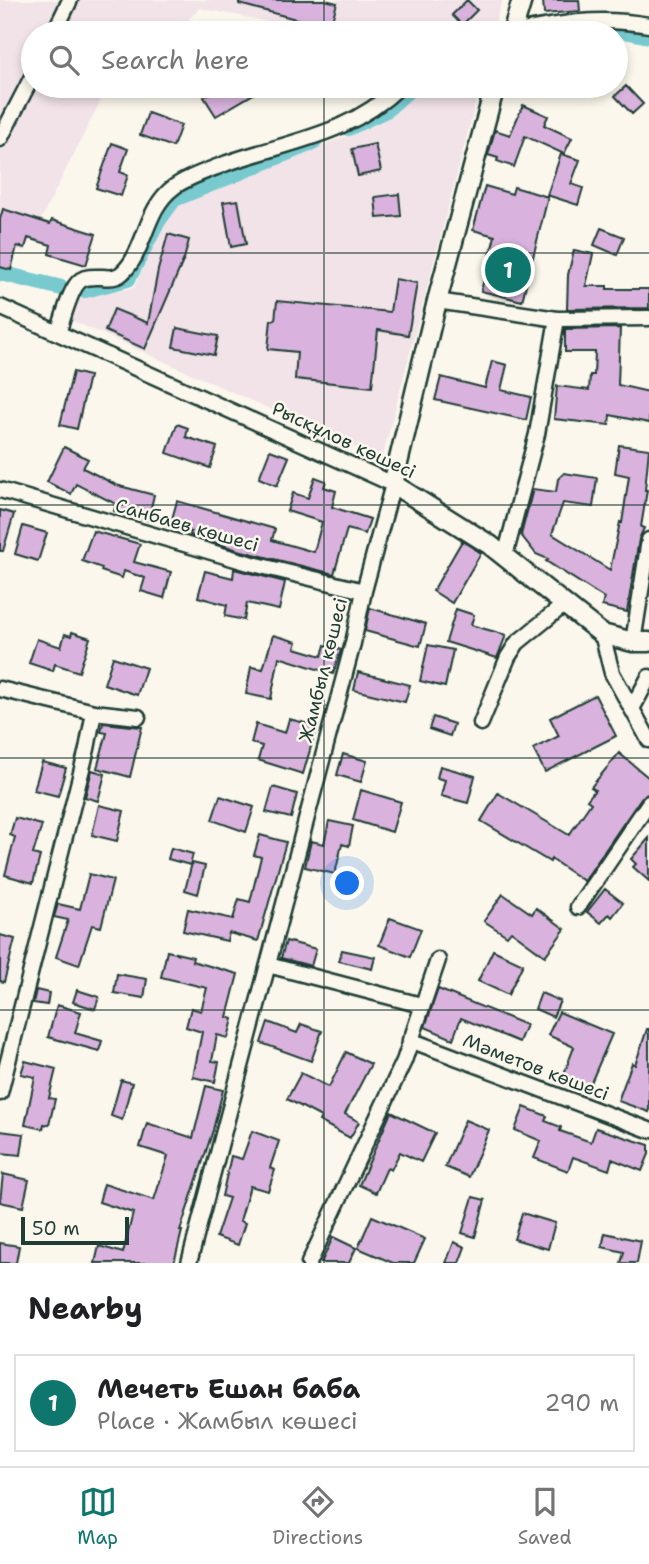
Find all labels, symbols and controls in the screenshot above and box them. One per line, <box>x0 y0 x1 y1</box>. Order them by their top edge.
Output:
search box <box>21 21 628 98</box>
icon: search <box>45 41 83 79</box>
text: Search here <box>101 42 250 77</box>
pin: 1 <box>485 244 531 296</box>
street label: Рысқұлов көшесі <box>268 396 420 484</box>
street label: Санбаев көшесі <box>112 493 262 557</box>
street label: Жамбыл көшесі <box>293 595 353 745</box>
your location <box>330 866 364 900</box>
street label: Мәметов көшесі <box>459 1028 613 1106</box>
scale bar <box>21 1214 130 1246</box>
text: 50 m <box>32 1216 80 1241</box>
text: Nearby <box>28 1288 143 1329</box>
text: Мечеть Ешан баба <box>97 1371 360 1406</box>
text: 1 <box>48 1388 58 1418</box>
text: 290 m <box>545 1388 619 1418</box>
text: Place · Жамбыл көшесі <box>97 1406 358 1436</box>
tab: Map <box>77 1483 118 1550</box>
tab: Directions <box>273 1483 363 1550</box>
tab: Saved <box>518 1483 572 1550</box>

